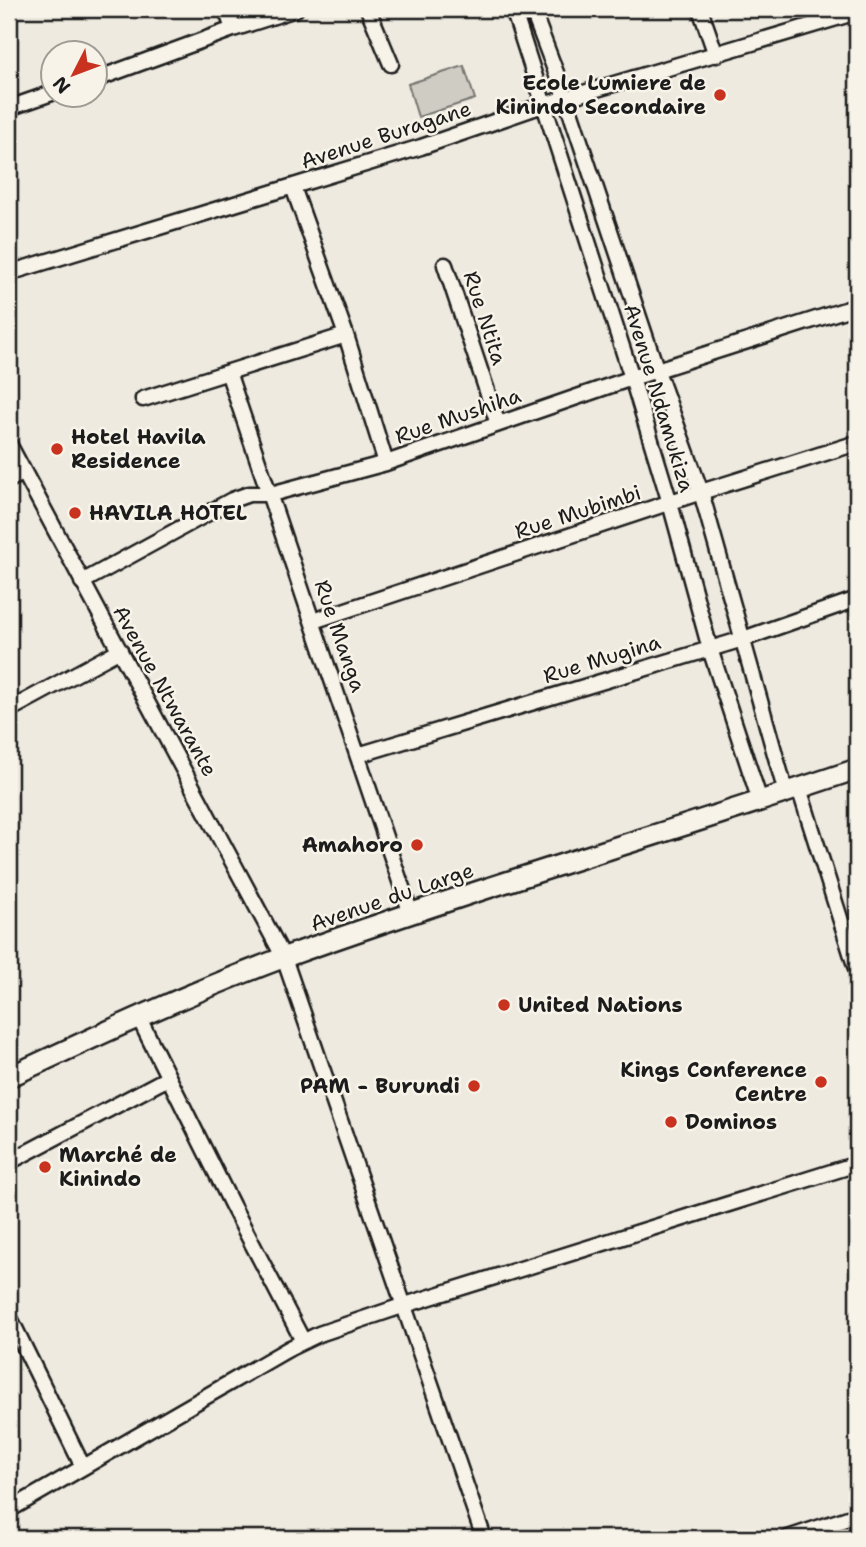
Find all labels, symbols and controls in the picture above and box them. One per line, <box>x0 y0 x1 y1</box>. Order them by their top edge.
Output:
north arrow <box>38 38 108 108</box>
place label: Ecole Lumiere de Kinindo Secondaire <box>496 69 706 121</box>
text: N <box>47 71 76 99</box>
marker: Ecole Lumiere de Kinindo Secondaire <box>712 87 728 103</box>
street label: Avenue Buragane <box>297 94 475 176</box>
street label: Rue Ntita <box>457 267 513 369</box>
street label: Avenue Ndamukiza <box>617 300 701 496</box>
street label: Rue Mushiha <box>391 381 525 451</box>
place label: Hotel Havila Residence <box>71 423 206 475</box>
marker: Hotel Havila Residence <box>49 441 65 457</box>
street label: Rue Mubimbi <box>511 478 645 546</box>
place label: HAVILA HOTEL <box>89 499 247 527</box>
marker: HAVILA HOTEL <box>67 505 83 521</box>
street label: Rue Manga <box>308 576 372 696</box>
street label: Avenue Ntwarante <box>106 600 224 782</box>
street label: Rue Mugina <box>540 628 664 690</box>
place label: Amahoro <box>302 831 403 859</box>
marker: Amahoro <box>409 837 425 853</box>
street label: Avenue du Large <box>307 856 477 938</box>
place label: United Nations <box>518 991 683 1019</box>
marker: United Nations <box>496 997 512 1013</box>
place label: Kings Conference Centre <box>620 1056 807 1108</box>
place label: PAM - Burundi <box>300 1072 460 1100</box>
marker: Kings Conference Centre <box>813 1074 829 1090</box>
marker: PAM - Burundi <box>466 1078 482 1094</box>
place label: Dominos <box>685 1108 777 1136</box>
marker: Dominos <box>663 1114 679 1130</box>
place label: Marché de Kinindo <box>59 1141 177 1193</box>
marker: Marché de Kinindo <box>37 1159 53 1175</box>

